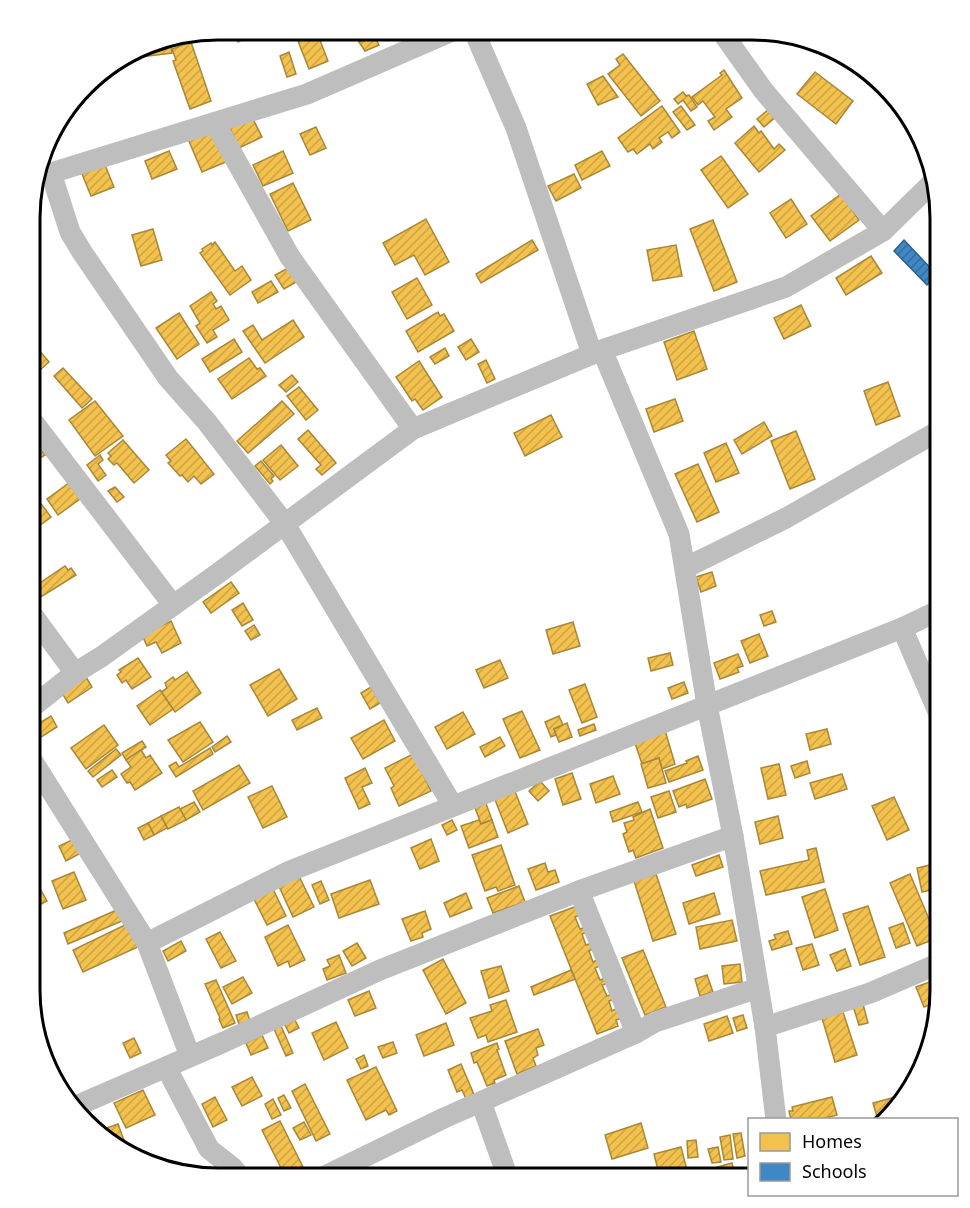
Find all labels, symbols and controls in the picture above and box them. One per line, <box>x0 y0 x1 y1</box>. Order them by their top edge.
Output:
legend <box>748 1118 958 1196</box>
text: Homes <box>802 1129 862 1153</box>
text: Schools <box>802 1159 867 1183</box>

